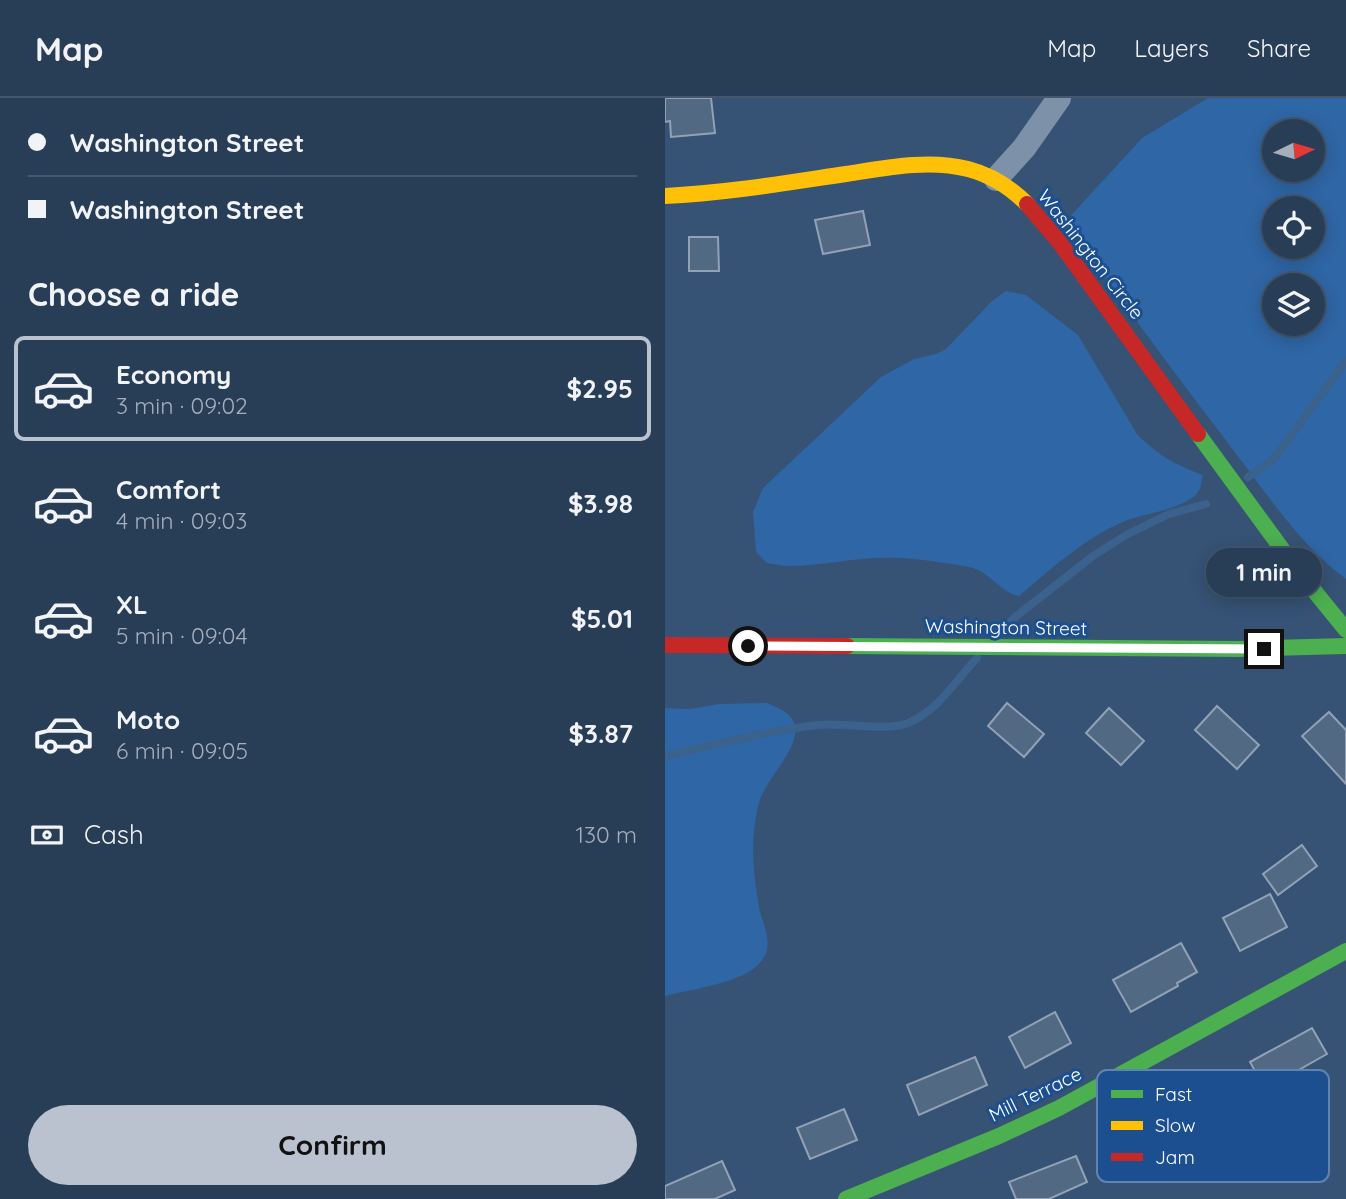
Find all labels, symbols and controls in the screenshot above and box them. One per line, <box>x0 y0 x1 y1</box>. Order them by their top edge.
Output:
text: Map <box>35 28 103 69</box>
text: Map <box>1047 33 1096 63</box>
text: Layers <box>1134 33 1209 63</box>
text: Share <box>1247 33 1311 63</box>
north arrow <box>1262 119 1325 182</box>
map controls <box>1262 119 1325 336</box>
text: Washington Street <box>70 126 304 159</box>
street label: Washington Circle <box>1033 184 1149 324</box>
text: Washington Street <box>70 193 304 226</box>
button: locate <box>1262 196 1325 259</box>
button: layers <box>1262 273 1325 336</box>
text: Choose a ride <box>28 274 240 314</box>
icon: car <box>32 357 95 420</box>
text: Economy <box>116 358 231 391</box>
text: $2.95 <box>566 372 633 405</box>
text: 3 min · 09:02 <box>116 391 248 420</box>
icon: car <box>32 472 95 535</box>
text: Comfort <box>116 473 221 506</box>
text: $3.98 <box>568 487 633 520</box>
text: 4 min · 09:03 <box>116 506 247 535</box>
callout: 1 min <box>1206 547 1322 596</box>
text: 1 min <box>1236 558 1292 587</box>
icon: car <box>32 587 95 650</box>
text: XL <box>116 588 148 621</box>
text: $5.01 <box>571 602 633 635</box>
street label: Washington Street <box>925 614 1087 640</box>
text: 5 min · 09:04 <box>116 621 248 650</box>
route start <box>732 630 764 662</box>
route end <box>1248 633 1280 665</box>
icon: car <box>32 702 95 765</box>
text: Moto <box>116 703 180 736</box>
text: $3.87 <box>569 717 633 750</box>
text: 6 min · 09:05 <box>116 736 248 765</box>
icon: cash <box>28 816 66 854</box>
text: Cash <box>84 818 144 851</box>
text: 130 m <box>575 820 637 849</box>
street label: Mill Terrace <box>985 1061 1085 1127</box>
legend <box>1097 1070 1329 1182</box>
text: Fast <box>1155 1082 1192 1106</box>
button: Confirm <box>28 1105 637 1185</box>
text: Slow <box>1155 1113 1196 1137</box>
text: Jam <box>1155 1145 1195 1169</box>

